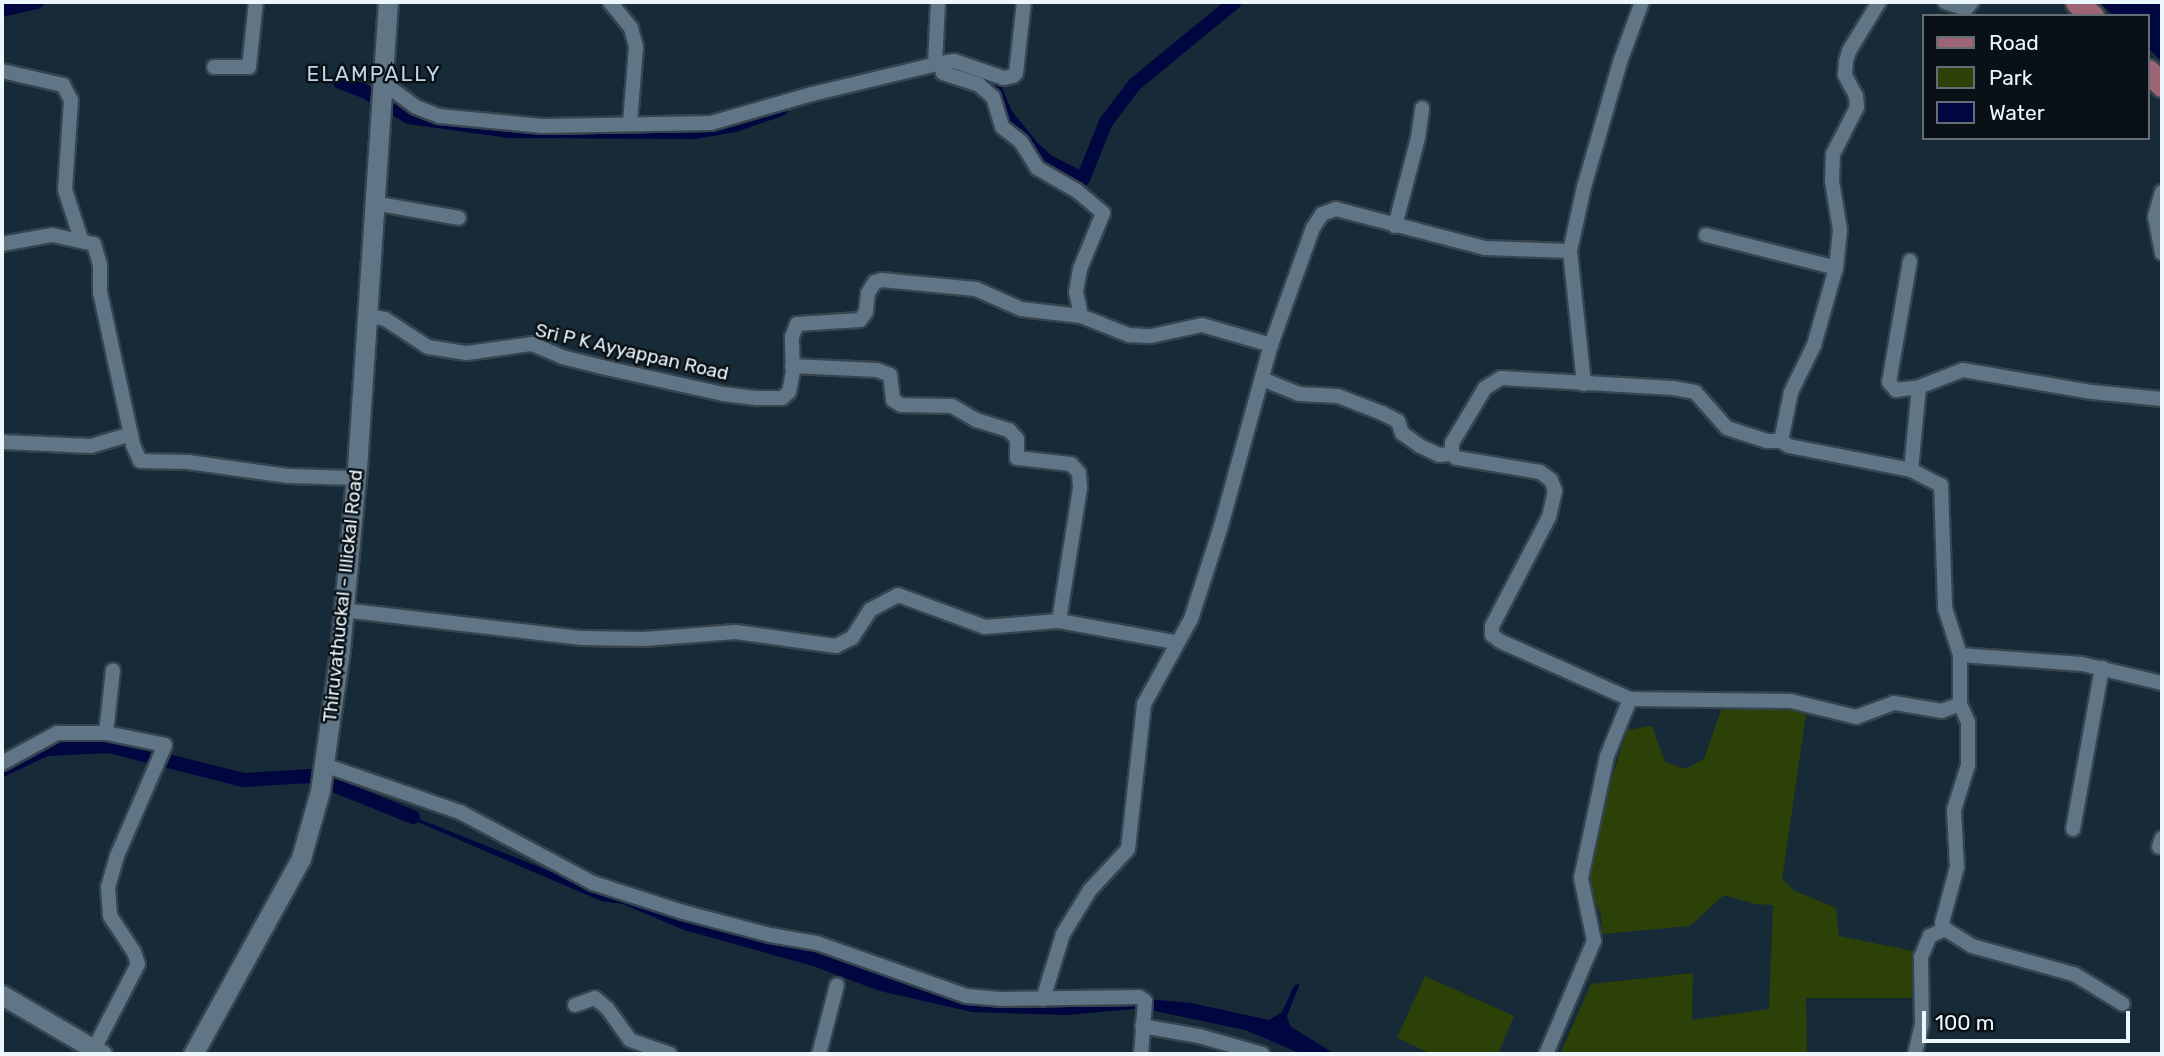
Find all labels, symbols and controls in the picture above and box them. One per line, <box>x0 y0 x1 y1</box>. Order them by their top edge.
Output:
legend <box>1923 14 2150 140</box>
text: Road <box>1989 30 2039 55</box>
district label: ELAMPALLY <box>308 61 440 87</box>
text: Park <box>1989 65 2033 90</box>
text: Water <box>1989 100 2045 125</box>
street label: Sri P K Ayyappan Road <box>533 319 731 385</box>
street label: Thiruvathuckal - Illickal Road <box>318 468 368 724</box>
scale bar <box>1926 996 2134 1040</box>
text: 100 m <box>1935 1010 1994 1035</box>

